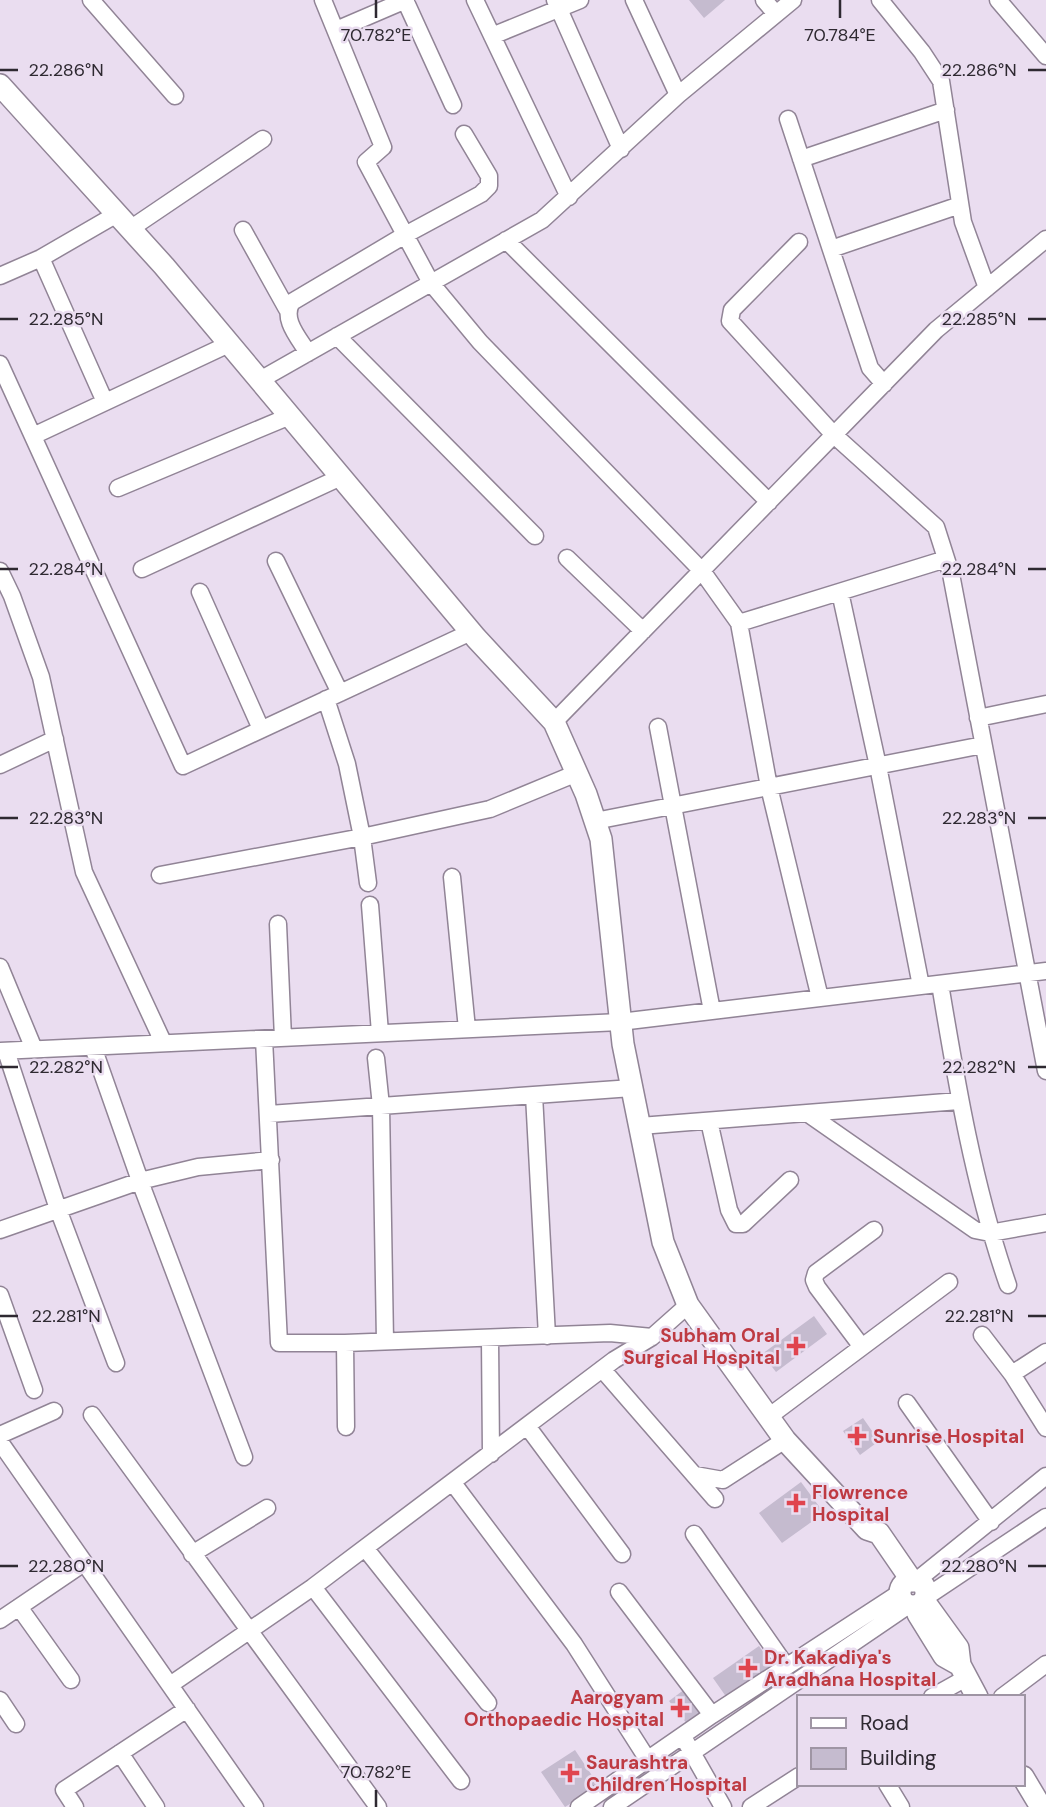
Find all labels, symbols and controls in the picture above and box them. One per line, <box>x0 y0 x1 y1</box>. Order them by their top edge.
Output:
text: 70.782°E <box>341 23 411 47</box>
text: 70.784°E <box>804 23 876 47</box>
text: 22.286°N <box>28 58 104 82</box>
text: 22.286°N <box>941 58 1017 82</box>
text: 22.285°N <box>29 307 103 331</box>
text: 22.285°N <box>942 307 1016 331</box>
text: 22.284°N <box>29 557 103 581</box>
text: 22.284°N <box>942 557 1016 581</box>
text: 22.283°N <box>29 806 103 830</box>
text: 22.283°N <box>942 806 1016 830</box>
text: 22.282°N <box>29 1055 103 1079</box>
text: 22.282°N <box>942 1055 1016 1079</box>
text: 22.281°N <box>31 1304 101 1328</box>
text: 22.281°N <box>944 1304 1014 1328</box>
place label: Subham Oral Surgical Hospital <box>623 1323 780 1370</box>
marker: Subham Oral Surgical Hospital <box>786 1336 806 1356</box>
place label: Sunrise Hospital <box>873 1424 1024 1449</box>
marker: Sunrise Hospital <box>847 1426 867 1446</box>
place label: Flowrence Hospital <box>812 1480 908 1527</box>
marker: Flowrence Hospital <box>786 1493 806 1513</box>
text: 22.280°N <box>28 1554 104 1578</box>
text: 22.280°N <box>941 1554 1017 1578</box>
place label: Dr. Kakadiya's Aradhana Hospital <box>764 1645 936 1692</box>
marker: Dr. Kakadiya's Aradhana Hospital <box>738 1658 758 1678</box>
place label: Aarogyam Orthopaedic Hospital <box>464 1685 664 1732</box>
legend <box>797 1695 1025 1786</box>
marker: Aarogyam Orthopaedic Hospital <box>670 1698 690 1718</box>
text: Road <box>860 1709 909 1737</box>
text: Building <box>860 1744 937 1772</box>
place label: Saurashtra Children Hospital <box>586 1750 747 1797</box>
text: 70.782°E <box>341 1760 411 1784</box>
marker: Saurashtra Children Hospital <box>560 1763 580 1783</box>

